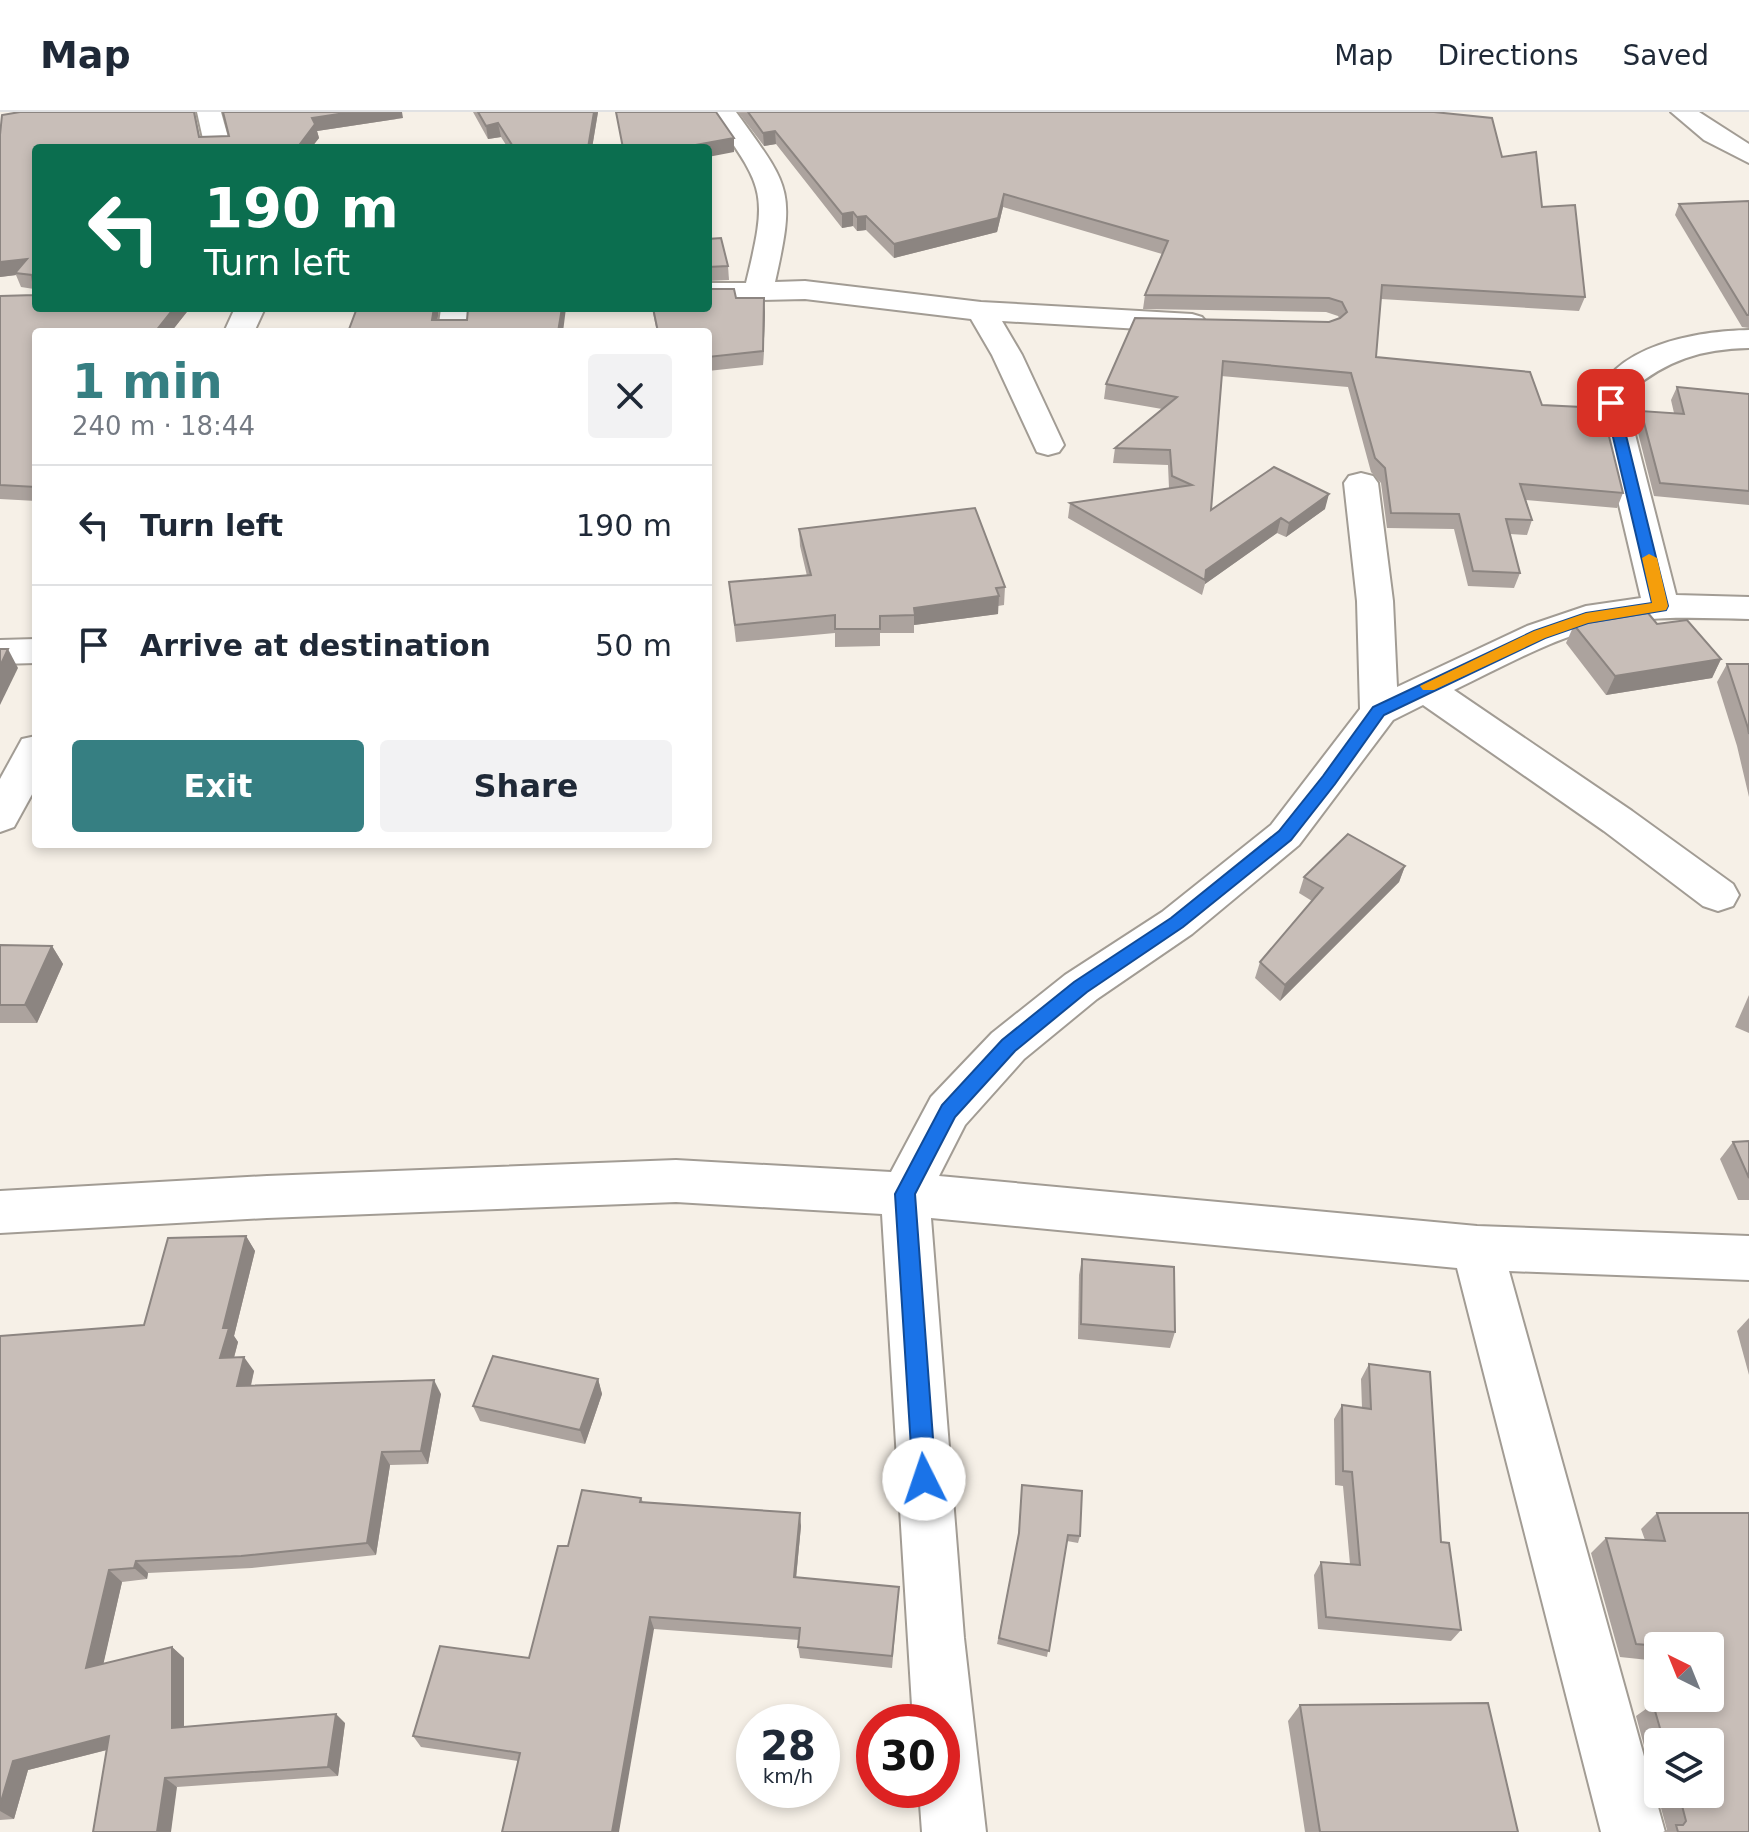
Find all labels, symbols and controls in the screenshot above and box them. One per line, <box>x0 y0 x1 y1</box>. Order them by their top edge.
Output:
text: Map <box>40 33 131 77</box>
text: Map <box>1334 39 1393 72</box>
text: Directions <box>1437 39 1578 72</box>
text: Saved <box>1622 39 1709 72</box>
text: 190 m <box>204 175 399 240</box>
icon: left <box>72 176 176 280</box>
text: Turn left <box>204 242 350 283</box>
text: 1 min <box>72 353 223 409</box>
button: close <box>588 354 672 438</box>
pin <box>1577 369 1645 437</box>
icon: arrive <box>1589 381 1633 425</box>
text: 240 m · 18:44 <box>72 411 255 441</box>
icon: left <box>72 503 116 547</box>
text: Turn left <box>140 508 283 543</box>
text: 190 m <box>576 508 672 543</box>
icon: arrive <box>72 623 116 667</box>
text: Arrive at destination <box>140 628 491 663</box>
text: 50 m <box>595 628 672 663</box>
button: Exit <box>72 740 364 832</box>
button: Share <box>380 740 672 832</box>
position arrow <box>882 1437 966 1521</box>
north arrow <box>1644 1632 1724 1712</box>
map controls <box>1644 1632 1724 1808</box>
speed limit sign: 30 <box>856 1704 960 1808</box>
text: 28 <box>760 1723 816 1769</box>
button: layers <box>1644 1728 1724 1808</box>
text: km/h <box>763 1764 813 1788</box>

